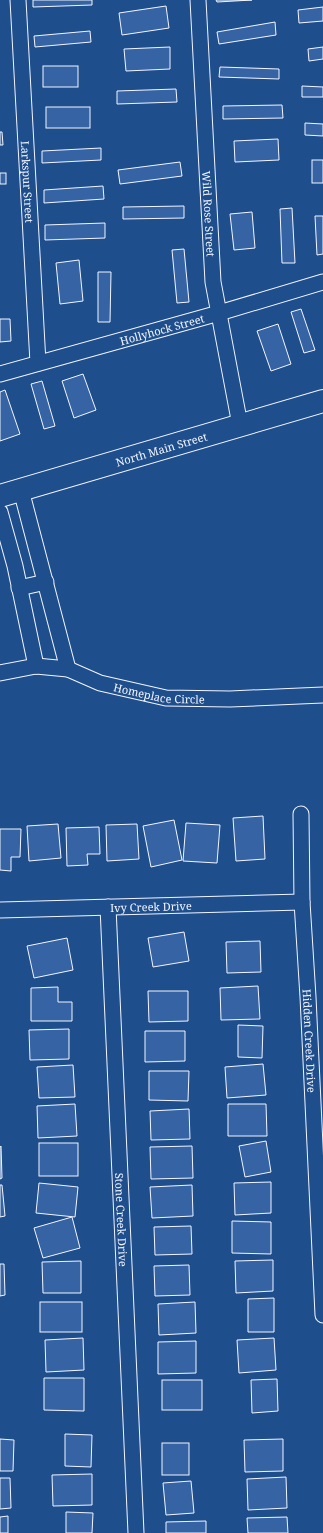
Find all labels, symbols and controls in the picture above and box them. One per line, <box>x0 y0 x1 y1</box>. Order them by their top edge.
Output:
street label: Larkspur Street <box>18 140 38 223</box>
street label: Wild Rose Street <box>200 170 219 257</box>
street label: Hollyhock Street <box>118 310 206 348</box>
street label: North Main Street <box>114 428 209 469</box>
street label: Homeplace Circle <box>112 679 205 706</box>
street label: Ivy Creek Drive <box>110 897 192 915</box>
street label: Hidden Creek Drive <box>300 988 320 1093</box>
street label: Stone Creek Drive <box>112 1172 132 1267</box>

